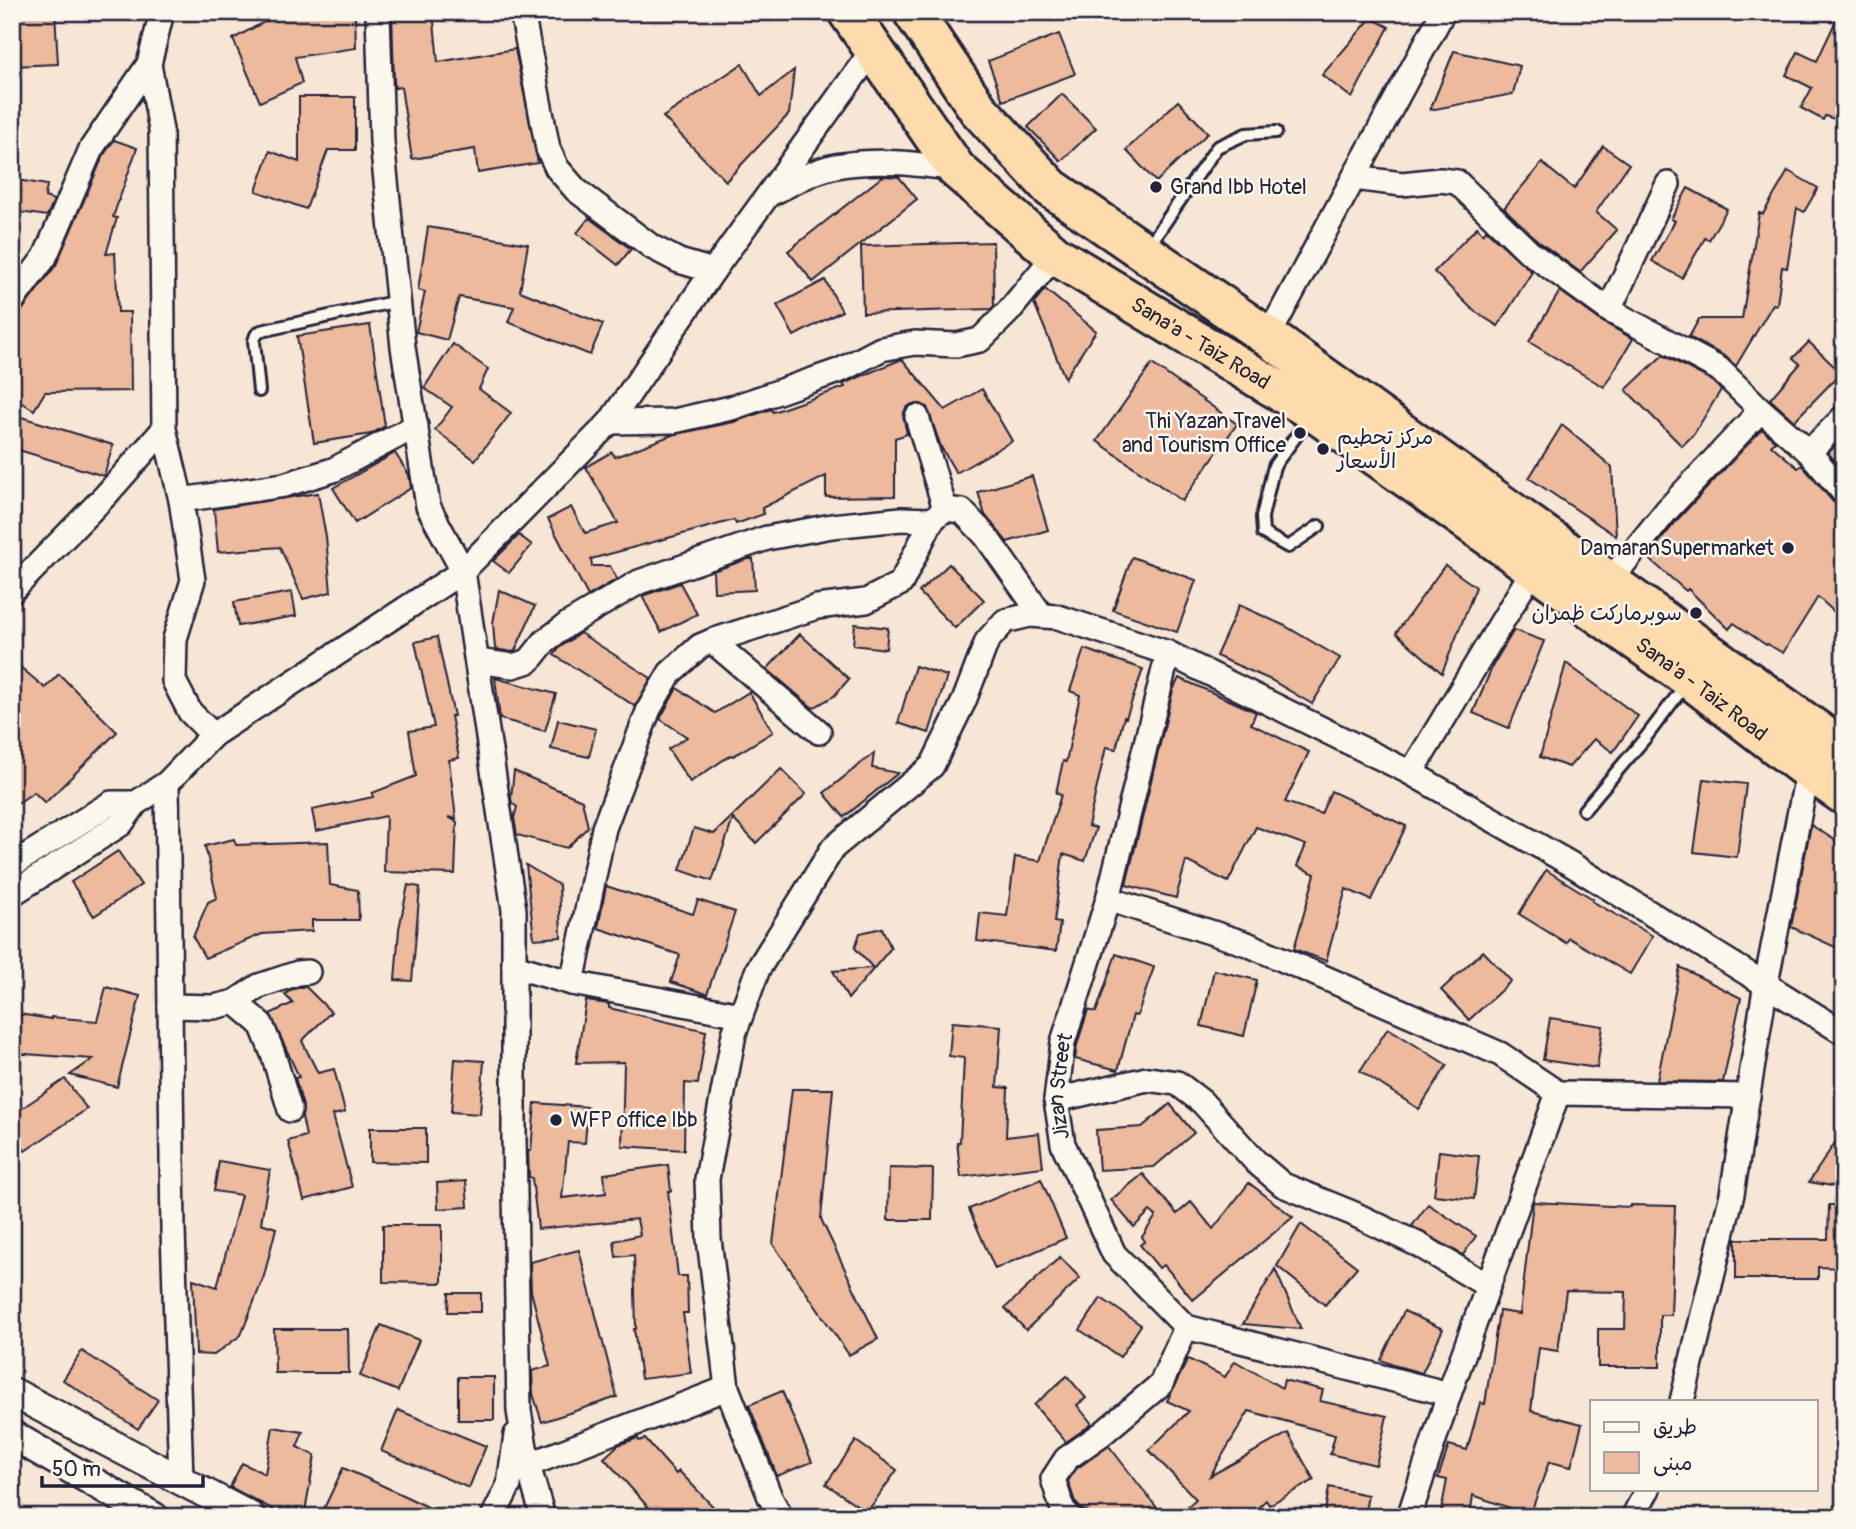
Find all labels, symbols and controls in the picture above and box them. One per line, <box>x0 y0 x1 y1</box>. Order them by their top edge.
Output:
place label: Grand Ibb Hotel <box>1170 174 1307 201</box>
marker: Grand Ibb Hotel <box>1148 179 1164 195</box>
street label: Sana'a - Taiz Road <box>1126 291 1275 396</box>
place label: Thi Yazan Travel and Tourism Office <box>1122 408 1287 459</box>
place label: مركز تحطيم الأسعار <box>1335 424 1433 475</box>
marker: Thi Yazan Travel and Tourism Office <box>1292 425 1308 441</box>
marker: مركز تحطيم الأسعار <box>1315 441 1331 457</box>
place label: DamaranSupermarket <box>1580 535 1775 562</box>
marker: DamaranSupermarket <box>1780 540 1796 556</box>
place label: سوبرماركت ظمران <box>1531 600 1682 627</box>
marker: سوبرماركت ظمران <box>1688 605 1704 621</box>
street label: Sana'a - Taiz Road <box>1630 632 1773 748</box>
street label: Jizan Street <box>1042 1029 1079 1141</box>
place label: WFP office Ibb <box>570 1107 698 1134</box>
marker: WFP office Ibb <box>548 1112 564 1128</box>
legend <box>1590 1400 1818 1490</box>
text: طريق <box>1653 1414 1697 1441</box>
scale bar <box>42 1445 203 1489</box>
text: مبنى <box>1653 1450 1692 1477</box>
text: 50 m <box>52 1456 101 1483</box>

